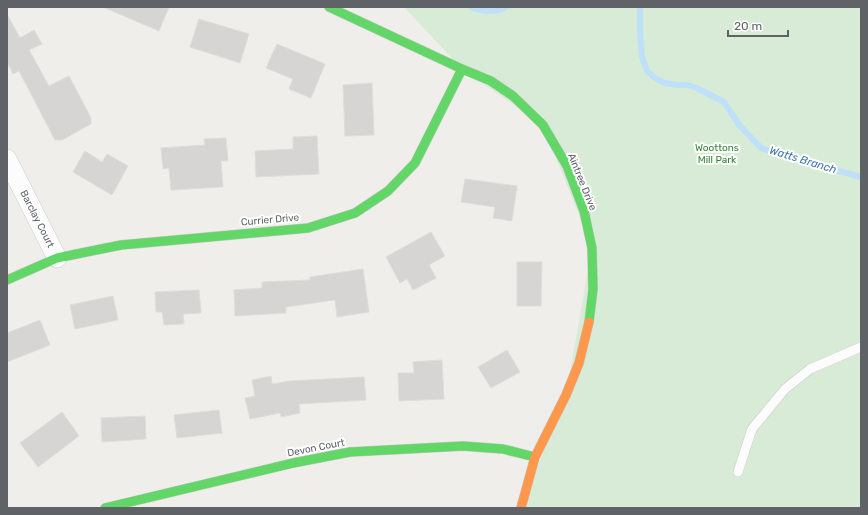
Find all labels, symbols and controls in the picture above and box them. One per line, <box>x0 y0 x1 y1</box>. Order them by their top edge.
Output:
scale bar <box>728 12 788 38</box>
text: 20 m <box>734 19 762 33</box>
park label: Woottons Mill Park <box>695 142 739 166</box>
water label: Watts Branch <box>768 144 838 176</box>
street label: Aintree Drive <box>565 152 599 213</box>
street label: Barclay Court <box>17 188 57 250</box>
street label: Currier Drive <box>240 211 300 229</box>
street label: Devon Court <box>286 437 346 459</box>

